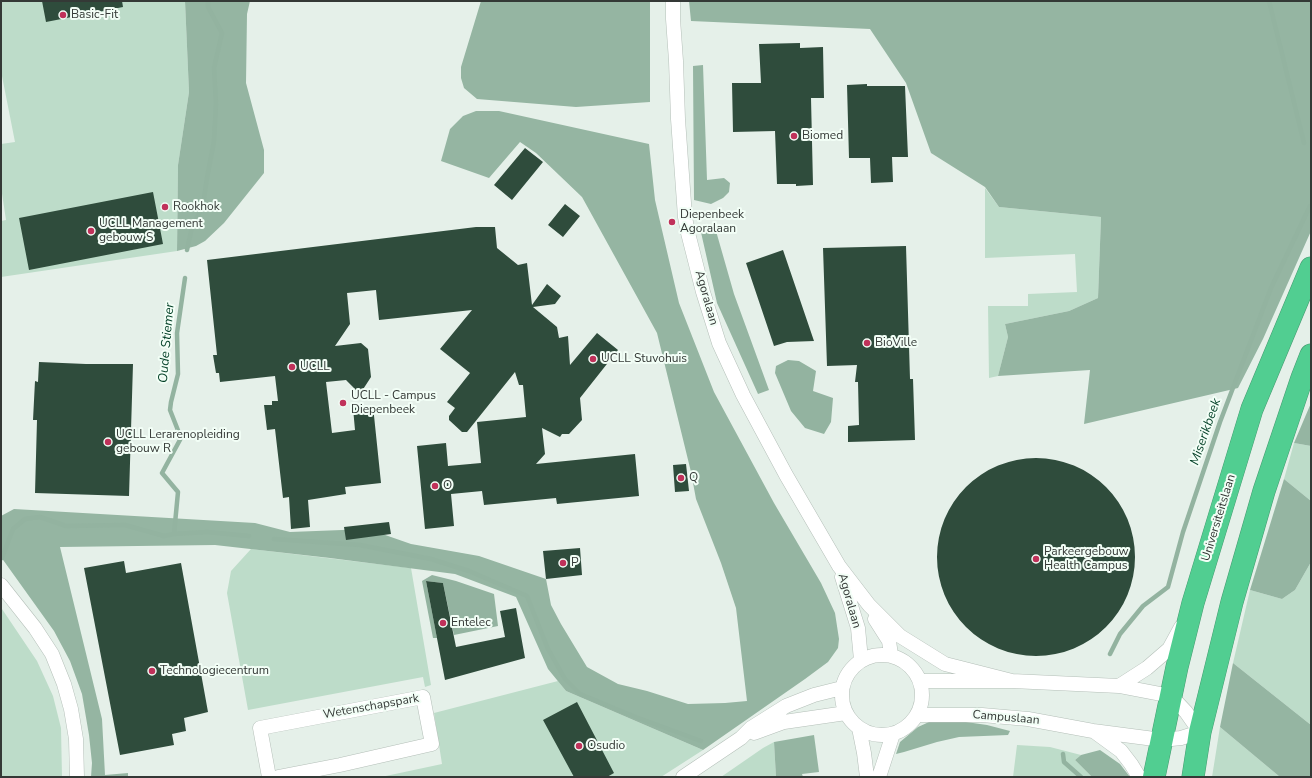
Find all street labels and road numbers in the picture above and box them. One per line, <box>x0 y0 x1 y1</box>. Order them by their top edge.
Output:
street label: Agoralaan <box>691 269 721 327</box>
street label: Universiteitslaan <box>1199 473 1239 563</box>
street label: Agoralaan <box>834 572 864 630</box>
street label: Wetenschapspark <box>322 691 420 723</box>
street label: Campuslaan <box>972 708 1040 728</box>

